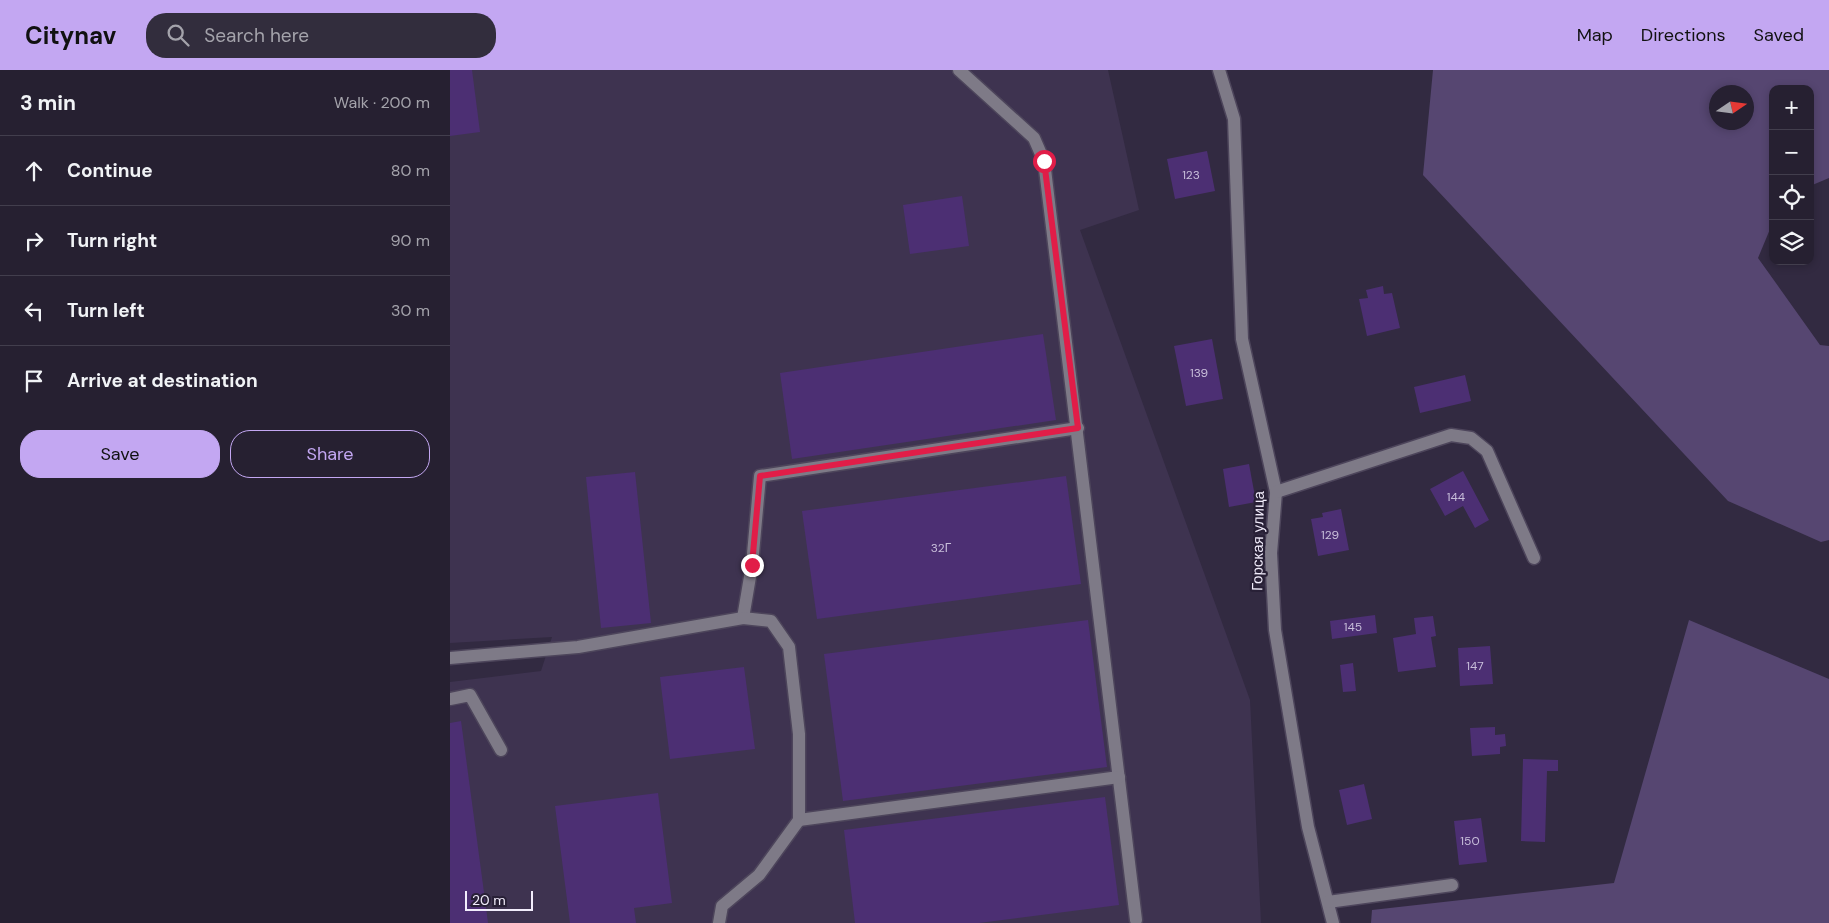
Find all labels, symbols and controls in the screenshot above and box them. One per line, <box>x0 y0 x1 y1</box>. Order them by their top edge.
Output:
search box <box>146 13 496 58</box>
text: Citynav <box>25 20 116 51</box>
icon: search <box>164 21 192 49</box>
text: Search here <box>204 23 309 48</box>
text: Map <box>1577 23 1613 47</box>
text: Directions <box>1641 23 1726 47</box>
text: Saved <box>1754 23 1804 47</box>
north arrow <box>1709 85 1754 130</box>
map controls <box>1769 85 1814 265</box>
button: + <box>1769 85 1814 130</box>
text: 3 min <box>20 89 76 117</box>
text: Walk · 200 m <box>334 92 430 113</box>
button: − <box>1769 130 1814 175</box>
route start <box>1033 150 1056 173</box>
icon: ahead <box>20 157 48 185</box>
text: Continue <box>67 158 153 183</box>
text: 80 m <box>391 160 430 181</box>
house number: 123 <box>1182 167 1200 183</box>
button: locate <box>1769 175 1814 220</box>
button: layers <box>1769 220 1814 265</box>
icon: right <box>20 227 48 255</box>
text: Turn right <box>67 228 157 253</box>
text: 90 m <box>390 230 430 251</box>
icon: left <box>20 297 48 325</box>
text: Turn left <box>67 298 145 323</box>
text: 30 m <box>391 300 430 321</box>
house number: 139 <box>1190 365 1208 381</box>
icon: arrive <box>20 367 48 395</box>
text: Arrive at destination <box>67 368 258 393</box>
button: Save <box>20 430 220 478</box>
button: Share <box>230 430 430 478</box>
house number: 144 <box>1447 489 1465 505</box>
street label: Горская улица <box>1247 490 1269 591</box>
house number: 129 <box>1321 527 1339 543</box>
house number: 32Г <box>931 540 952 556</box>
route end <box>741 554 764 577</box>
house number: 145 <box>1344 619 1362 635</box>
house number: 147 <box>1466 658 1484 674</box>
house number: 150 <box>1460 833 1480 849</box>
scale bar <box>465 888 532 911</box>
text: 20 m <box>472 891 506 909</box>

